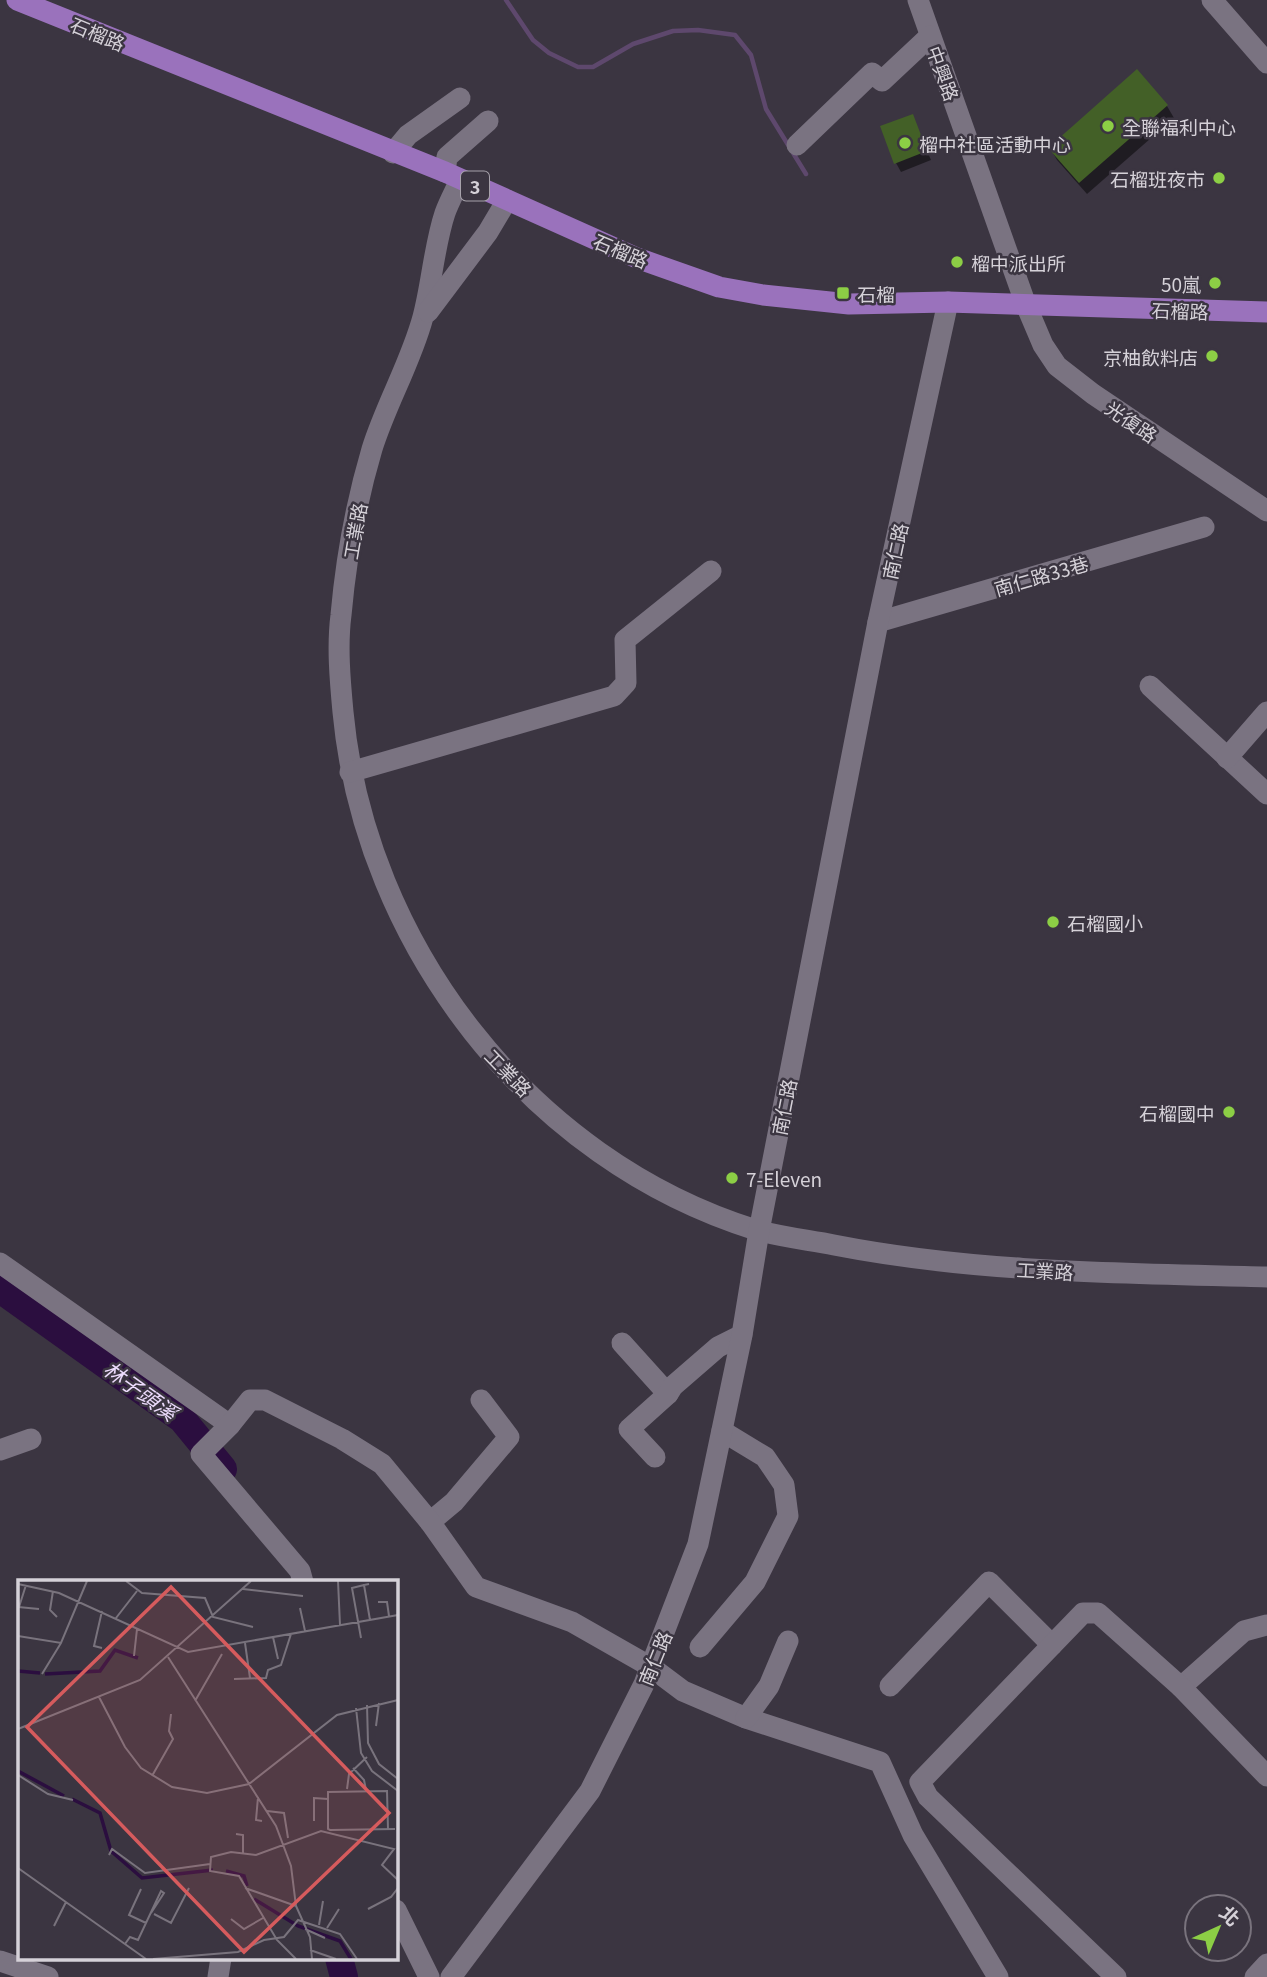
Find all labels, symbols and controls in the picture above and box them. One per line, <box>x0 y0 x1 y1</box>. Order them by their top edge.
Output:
street label: 石榴路 <box>67 10 129 56</box>
street label: 中興路 <box>922 42 966 104</box>
place label: 全聯福利中心 <box>1122 113 1236 140</box>
marker: 全聯福利中心 <box>1100 118 1116 134</box>
place label: 榴中社區活動中心 <box>919 130 1071 157</box>
marker: 榴中社區活動中心 <box>897 135 913 151</box>
place label: 石榴班夜市 <box>1110 165 1205 192</box>
marker: 石榴班夜市 <box>1211 170 1227 186</box>
road number: 3 <box>461 172 489 201</box>
street label: 石榴路 <box>589 226 653 274</box>
place label: 榴中派出所 <box>971 249 1066 276</box>
marker: 榴中派出所 <box>949 254 965 270</box>
place label: 50嵐 <box>1161 270 1201 297</box>
marker: 50嵐 <box>1207 275 1223 291</box>
place label: 石榴 <box>857 280 895 307</box>
marker: 石榴 <box>835 285 851 301</box>
street label: 石榴路 <box>1151 296 1209 324</box>
place label: 京柚飲料店 <box>1103 343 1198 370</box>
marker: 京柚飲料店 <box>1204 348 1220 364</box>
street label: 光復路 <box>1101 394 1163 448</box>
street label: 工業路 <box>336 501 372 561</box>
street label: 南仁路 <box>875 520 913 582</box>
street label: 南仁路33巷 <box>991 549 1091 601</box>
place label: 石榴國小 <box>1067 909 1143 936</box>
marker: 石榴國小 <box>1045 914 1061 930</box>
street label: 工業路 <box>479 1042 539 1102</box>
street label: 南仁路 <box>764 1076 802 1138</box>
place label: 石榴國中 <box>1139 1099 1215 1126</box>
marker: 石榴國中 <box>1221 1104 1237 1120</box>
place label: 7-Eleven <box>746 1165 822 1192</box>
marker: 7-Eleven <box>724 1170 740 1186</box>
street label: 工業路 <box>1016 1255 1074 1285</box>
water label: 林子頭溪 <box>98 1353 186 1429</box>
inset map <box>18 1580 397 1960</box>
street label: 南仁路 <box>631 1627 677 1689</box>
north arrow <box>1183 1893 1253 1963</box>
text: 北 <box>1215 1898 1247 1931</box>

